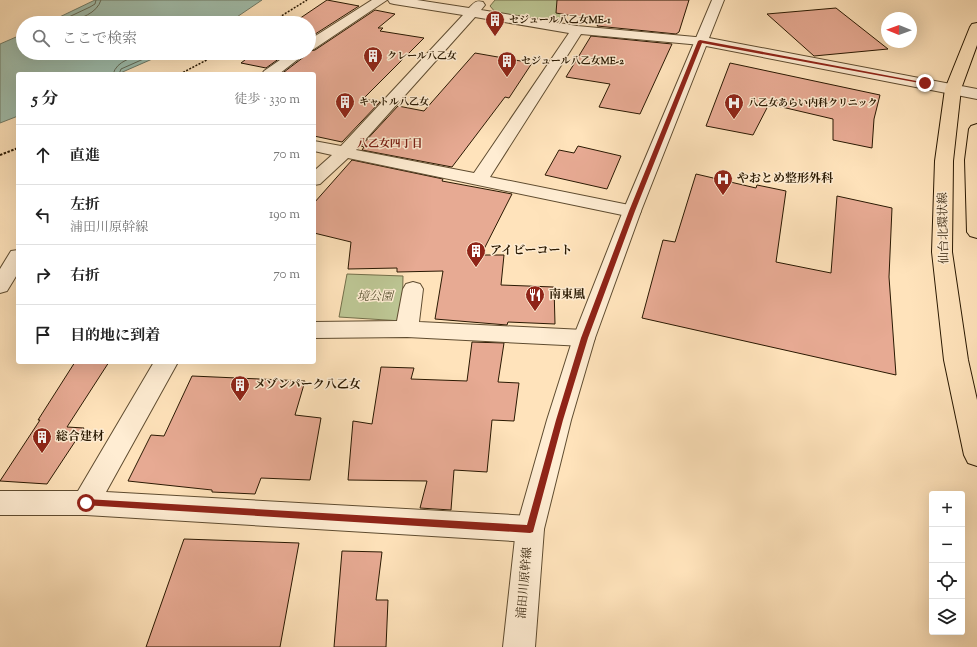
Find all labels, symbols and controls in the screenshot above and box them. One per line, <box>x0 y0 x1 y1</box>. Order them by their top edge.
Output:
building icon: セジュール八乙女ME-1 <box>484 9 506 37</box>
north arrow <box>881 12 917 48</box>
place label: セジュール八乙女ME-1 <box>509 13 611 28</box>
search box <box>16 16 316 60</box>
icon: search <box>30 27 52 49</box>
text: ここで検索 <box>62 29 137 50</box>
building icon: クレール八乙女 <box>362 45 384 73</box>
place label: クレール八乙女 <box>387 49 457 64</box>
building icon: セジュール八乙女ME-2 <box>496 50 518 78</box>
place label: セジュール八乙女ME-2 <box>521 54 624 69</box>
route end <box>916 74 934 92</box>
text: 5 分 <box>32 88 58 112</box>
text: 徒歩 · 330 m <box>234 91 300 109</box>
building icon: キャトル八乙女 <box>334 91 356 119</box>
hospital icon: 八乙女あらい内科クリニック <box>723 92 745 120</box>
place label: キャトル八乙女 <box>359 95 429 110</box>
place label: 八乙女あらい内科クリニック <box>748 96 877 111</box>
district label: 八乙女四丁目 <box>357 136 423 152</box>
icon: ahead <box>32 144 54 166</box>
text: 直進 <box>70 146 100 167</box>
text: 70 m <box>273 146 300 164</box>
hospital icon: やおとめ整形外科 <box>712 168 734 196</box>
place label: やおとめ整形外科 <box>737 170 834 188</box>
street label: 仙台北環状線 <box>934 192 954 264</box>
text: 左折 <box>70 195 100 216</box>
icon: left <box>32 204 54 226</box>
text: 190 m <box>269 206 300 224</box>
text: 浦田川原幹線 <box>70 219 148 237</box>
building icon: アイビーコート <box>465 240 487 268</box>
place label: アイビーコート <box>490 242 572 260</box>
icon: right <box>32 264 54 286</box>
text: 右折 <box>70 266 100 287</box>
text: 70 m <box>273 266 300 284</box>
restaurant icon: 南東風 <box>524 284 546 312</box>
place label: 南東風 <box>549 286 585 304</box>
park label: 境公園 <box>357 288 395 306</box>
icon: arrive <box>32 324 54 346</box>
text: 目的地に到着 <box>70 326 160 347</box>
building icon: メゾンパーク八乙女 <box>229 374 251 402</box>
place label: メゾンパーク八乙女 <box>254 376 361 394</box>
building icon: 総合建材 <box>31 426 53 454</box>
place label: 総合建材 <box>56 428 104 446</box>
map controls <box>929 491 965 635</box>
button: + <box>929 491 965 527</box>
route start <box>77 494 95 512</box>
button: − <box>929 527 965 563</box>
street label: 浦田川原幹線 <box>513 546 537 620</box>
button: locate <box>929 563 965 599</box>
button: layers <box>929 599 965 635</box>

